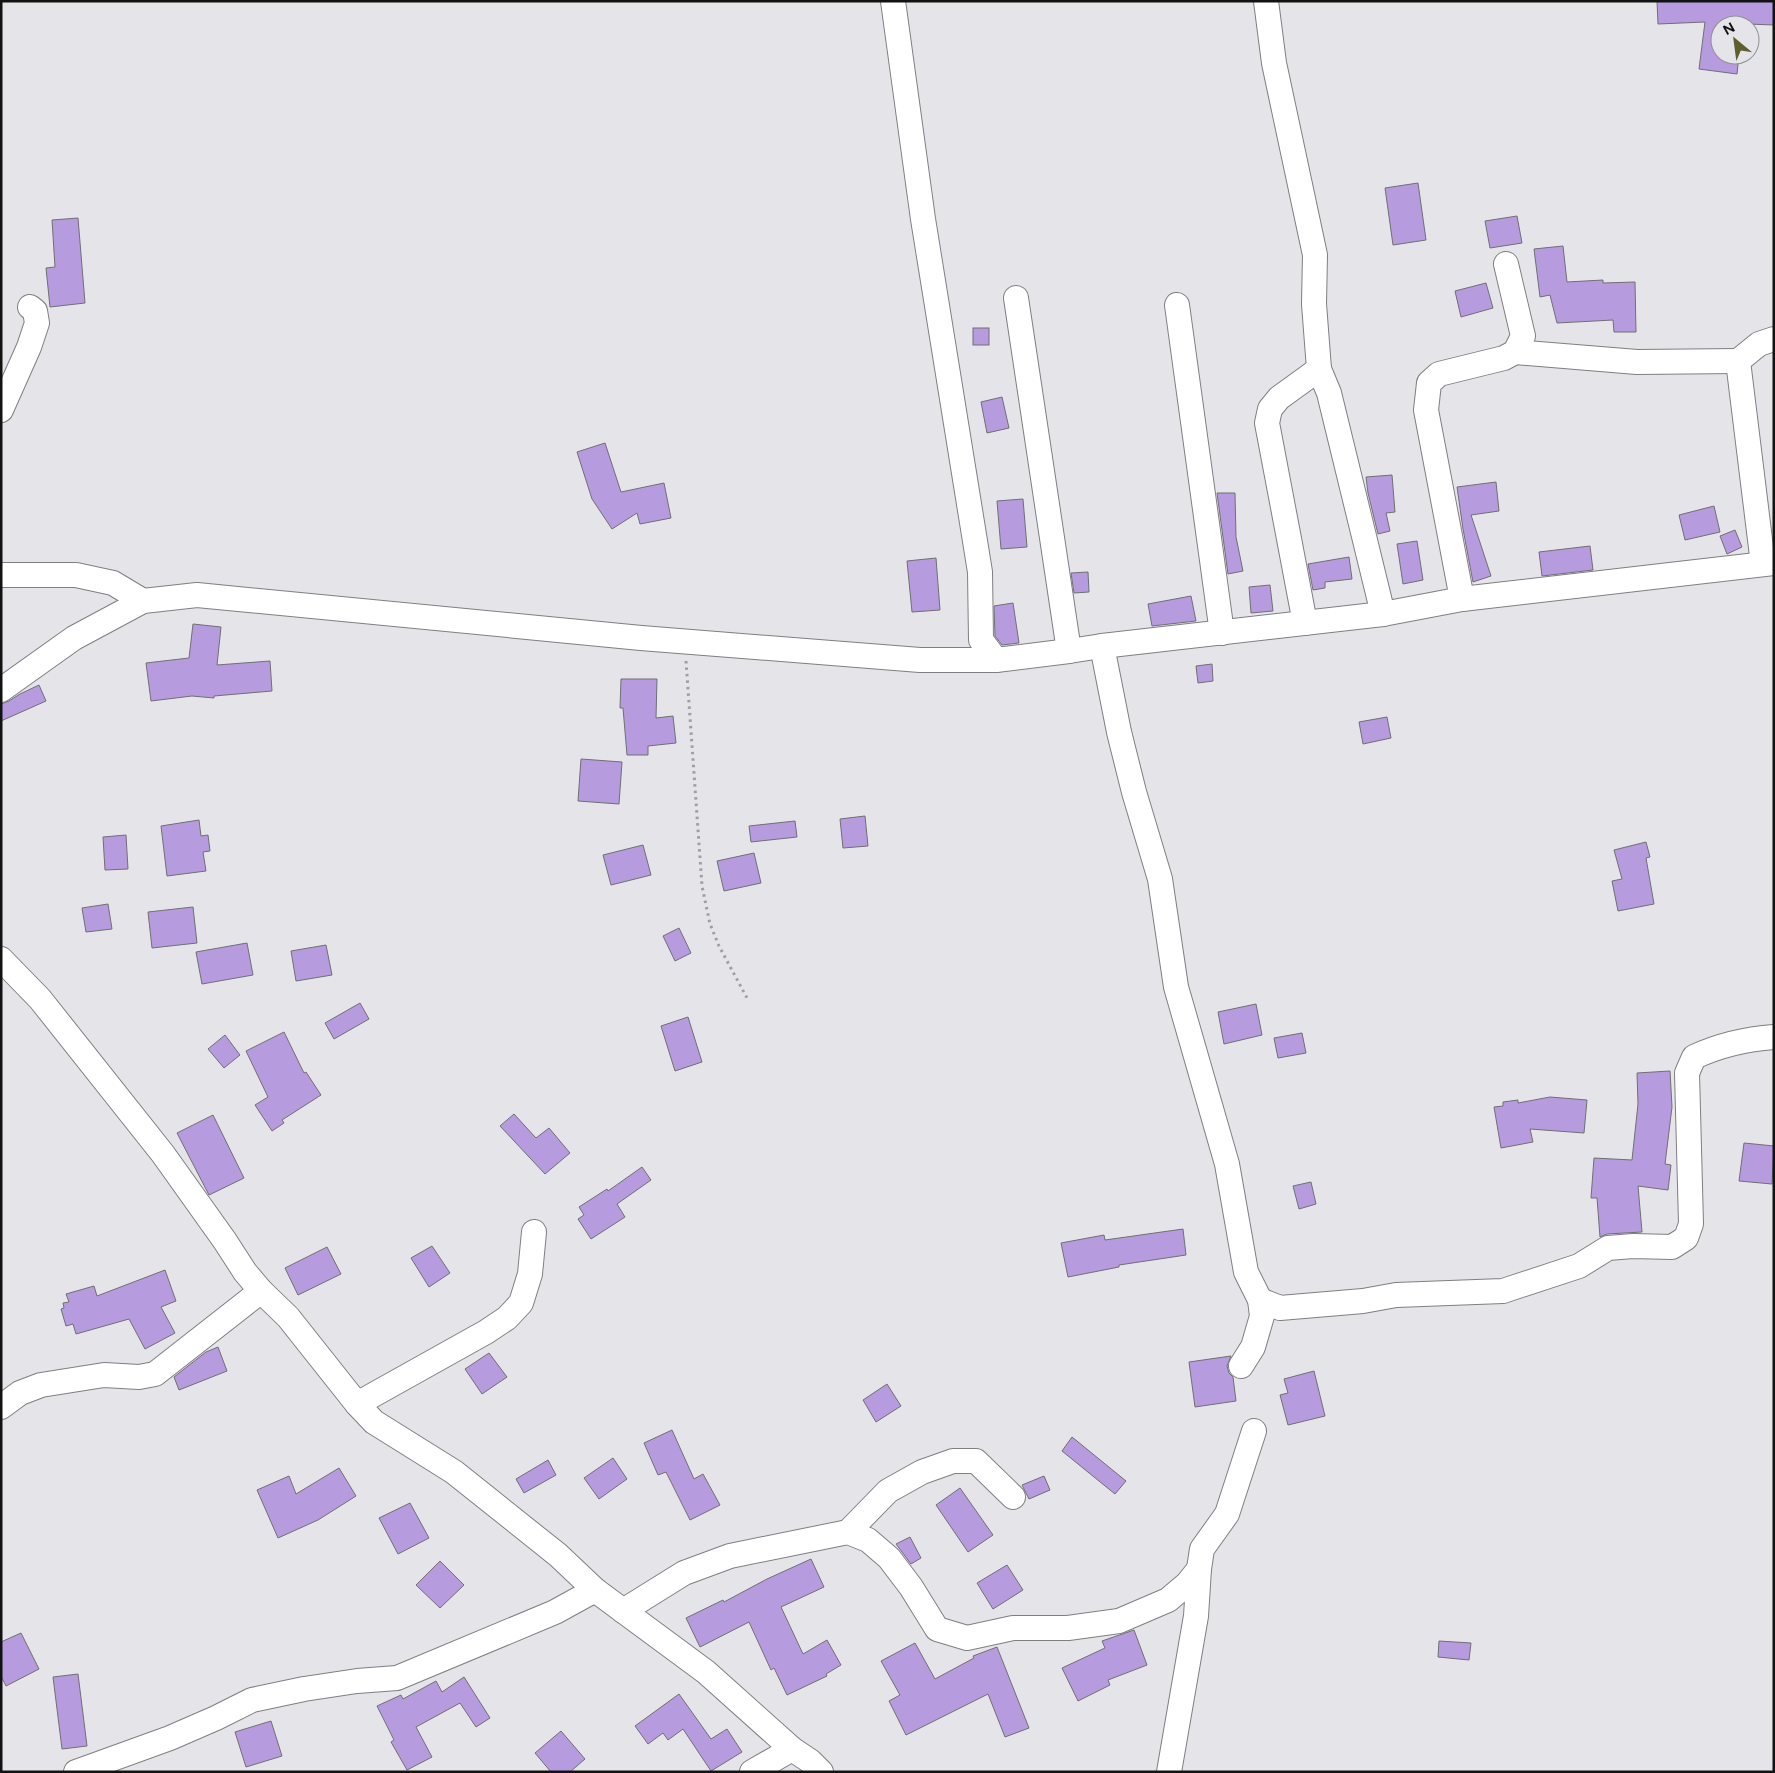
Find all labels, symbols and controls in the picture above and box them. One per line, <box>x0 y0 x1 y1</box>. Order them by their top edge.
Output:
north arrow <box>1710 15 1760 65</box>
text: N <box>1720 19 1738 39</box>

